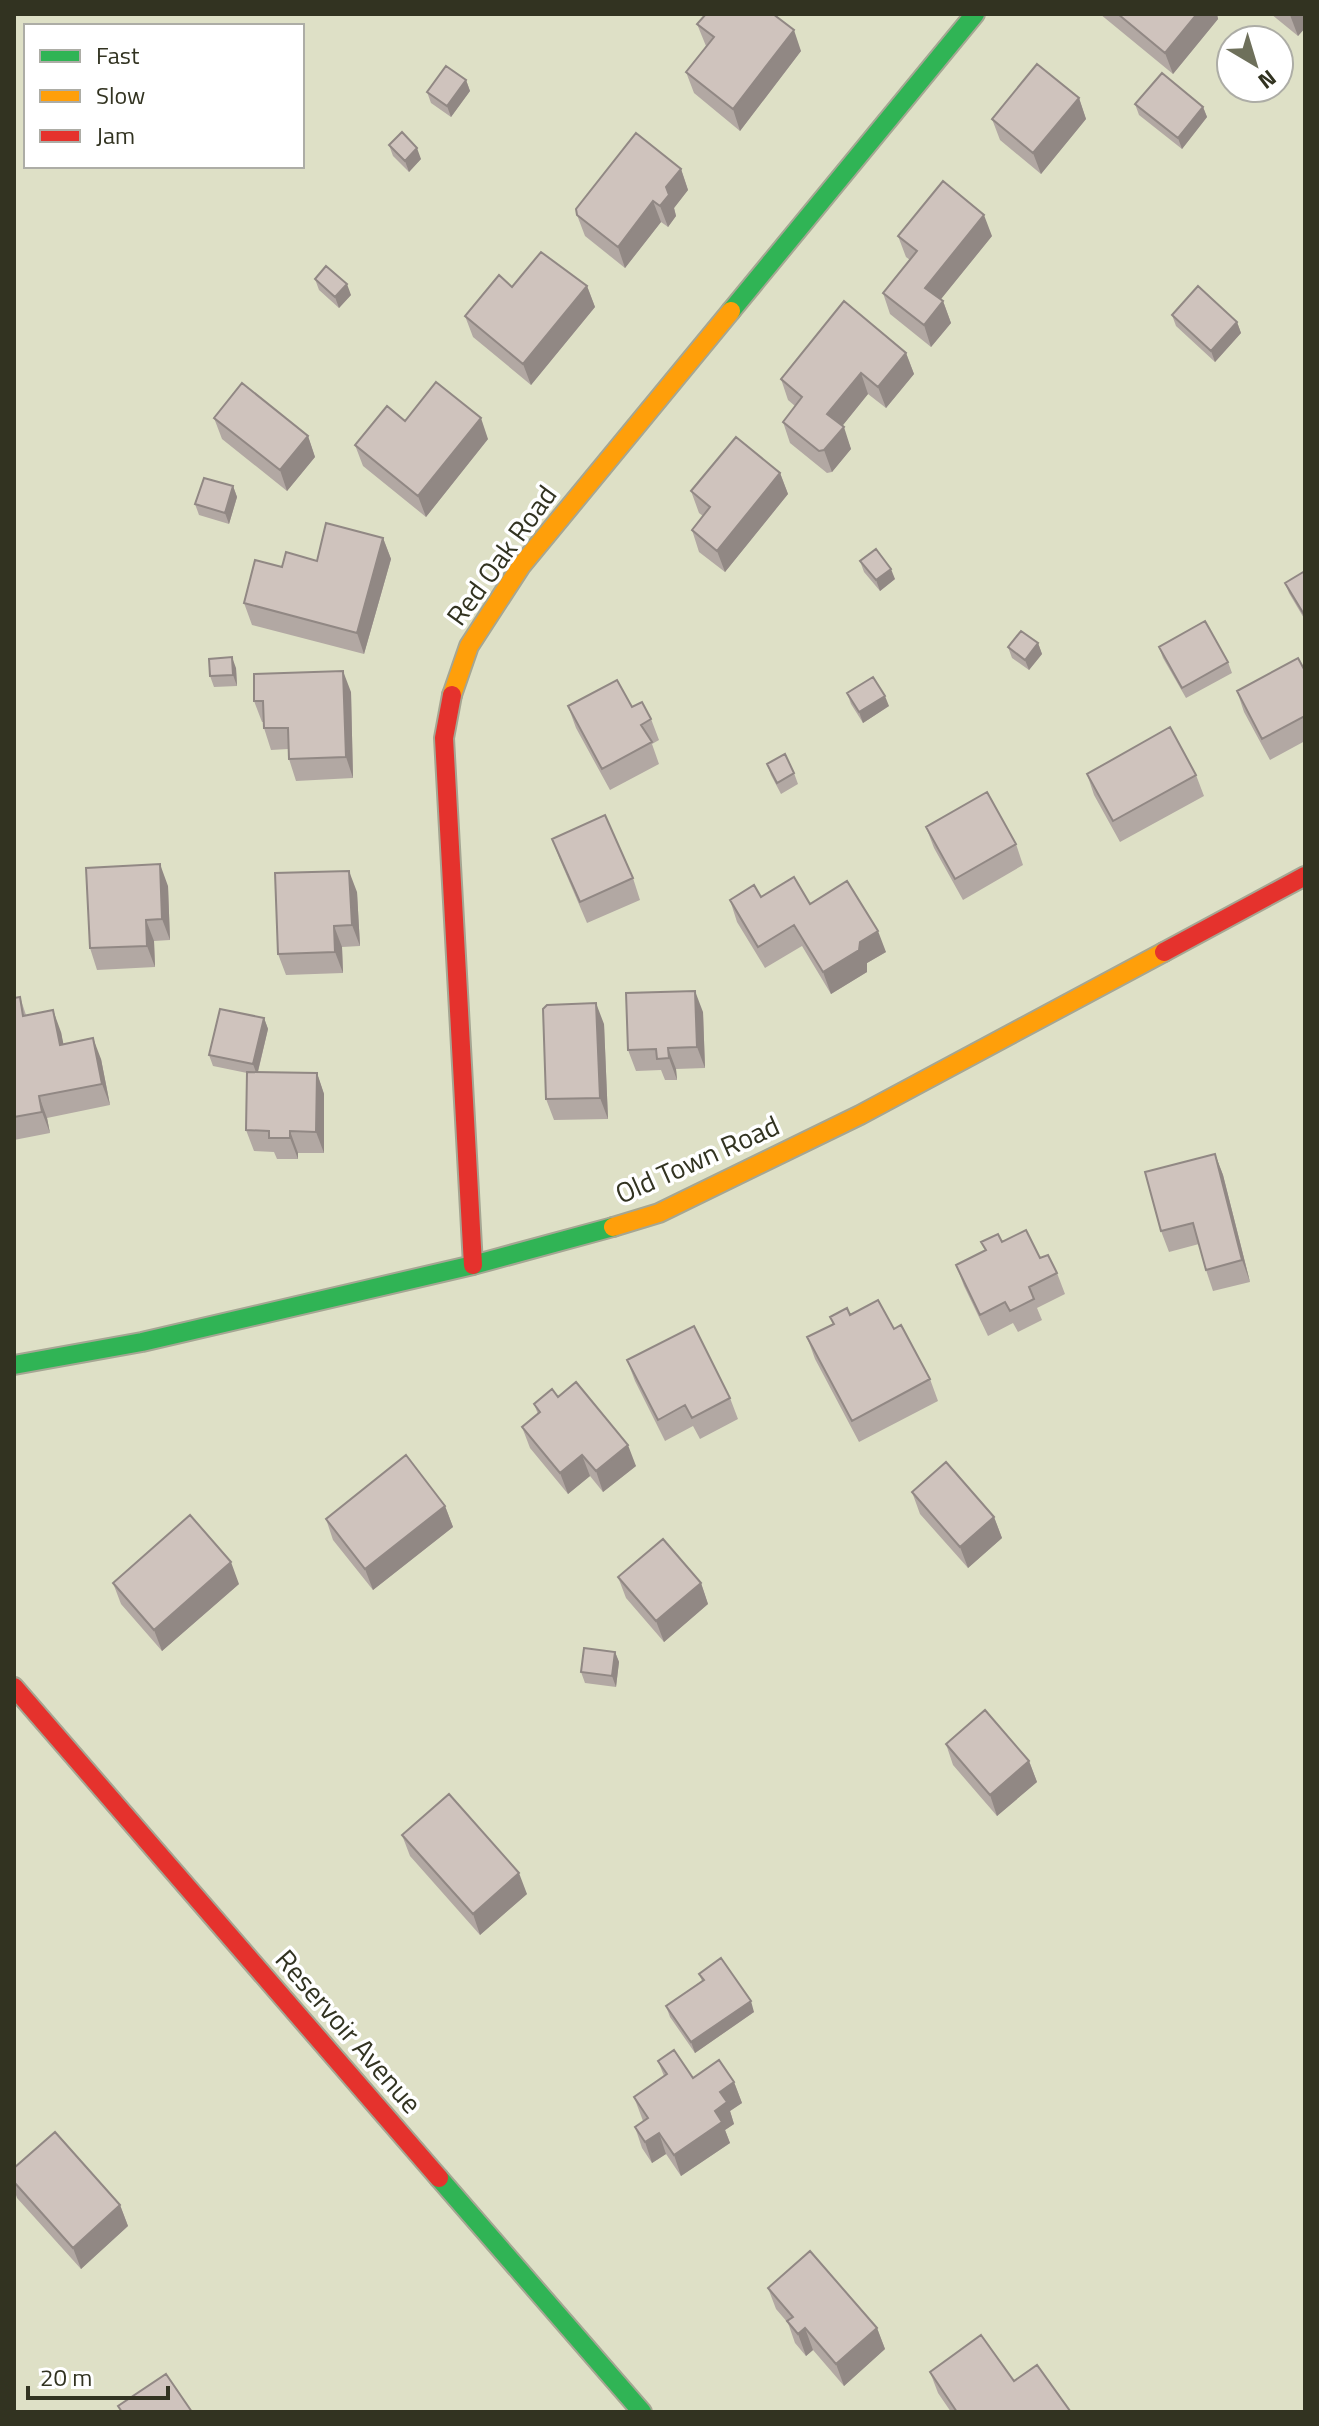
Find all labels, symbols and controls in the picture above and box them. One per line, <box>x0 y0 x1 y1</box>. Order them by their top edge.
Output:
legend <box>24 24 304 168</box>
north arrow <box>1215 24 1295 104</box>
text: Fast <box>96 37 140 73</box>
text: N <box>1251 62 1284 98</box>
text: Slow <box>96 77 145 113</box>
text: Jam <box>96 117 135 153</box>
street label: Red Oak Road <box>435 476 567 634</box>
street label: Old Town Road <box>608 1104 786 1214</box>
street label: Reservoir Avenue <box>265 1939 433 2123</box>
scale bar <box>28 2350 168 2400</box>
text: 20 m <box>40 2359 92 2395</box>

